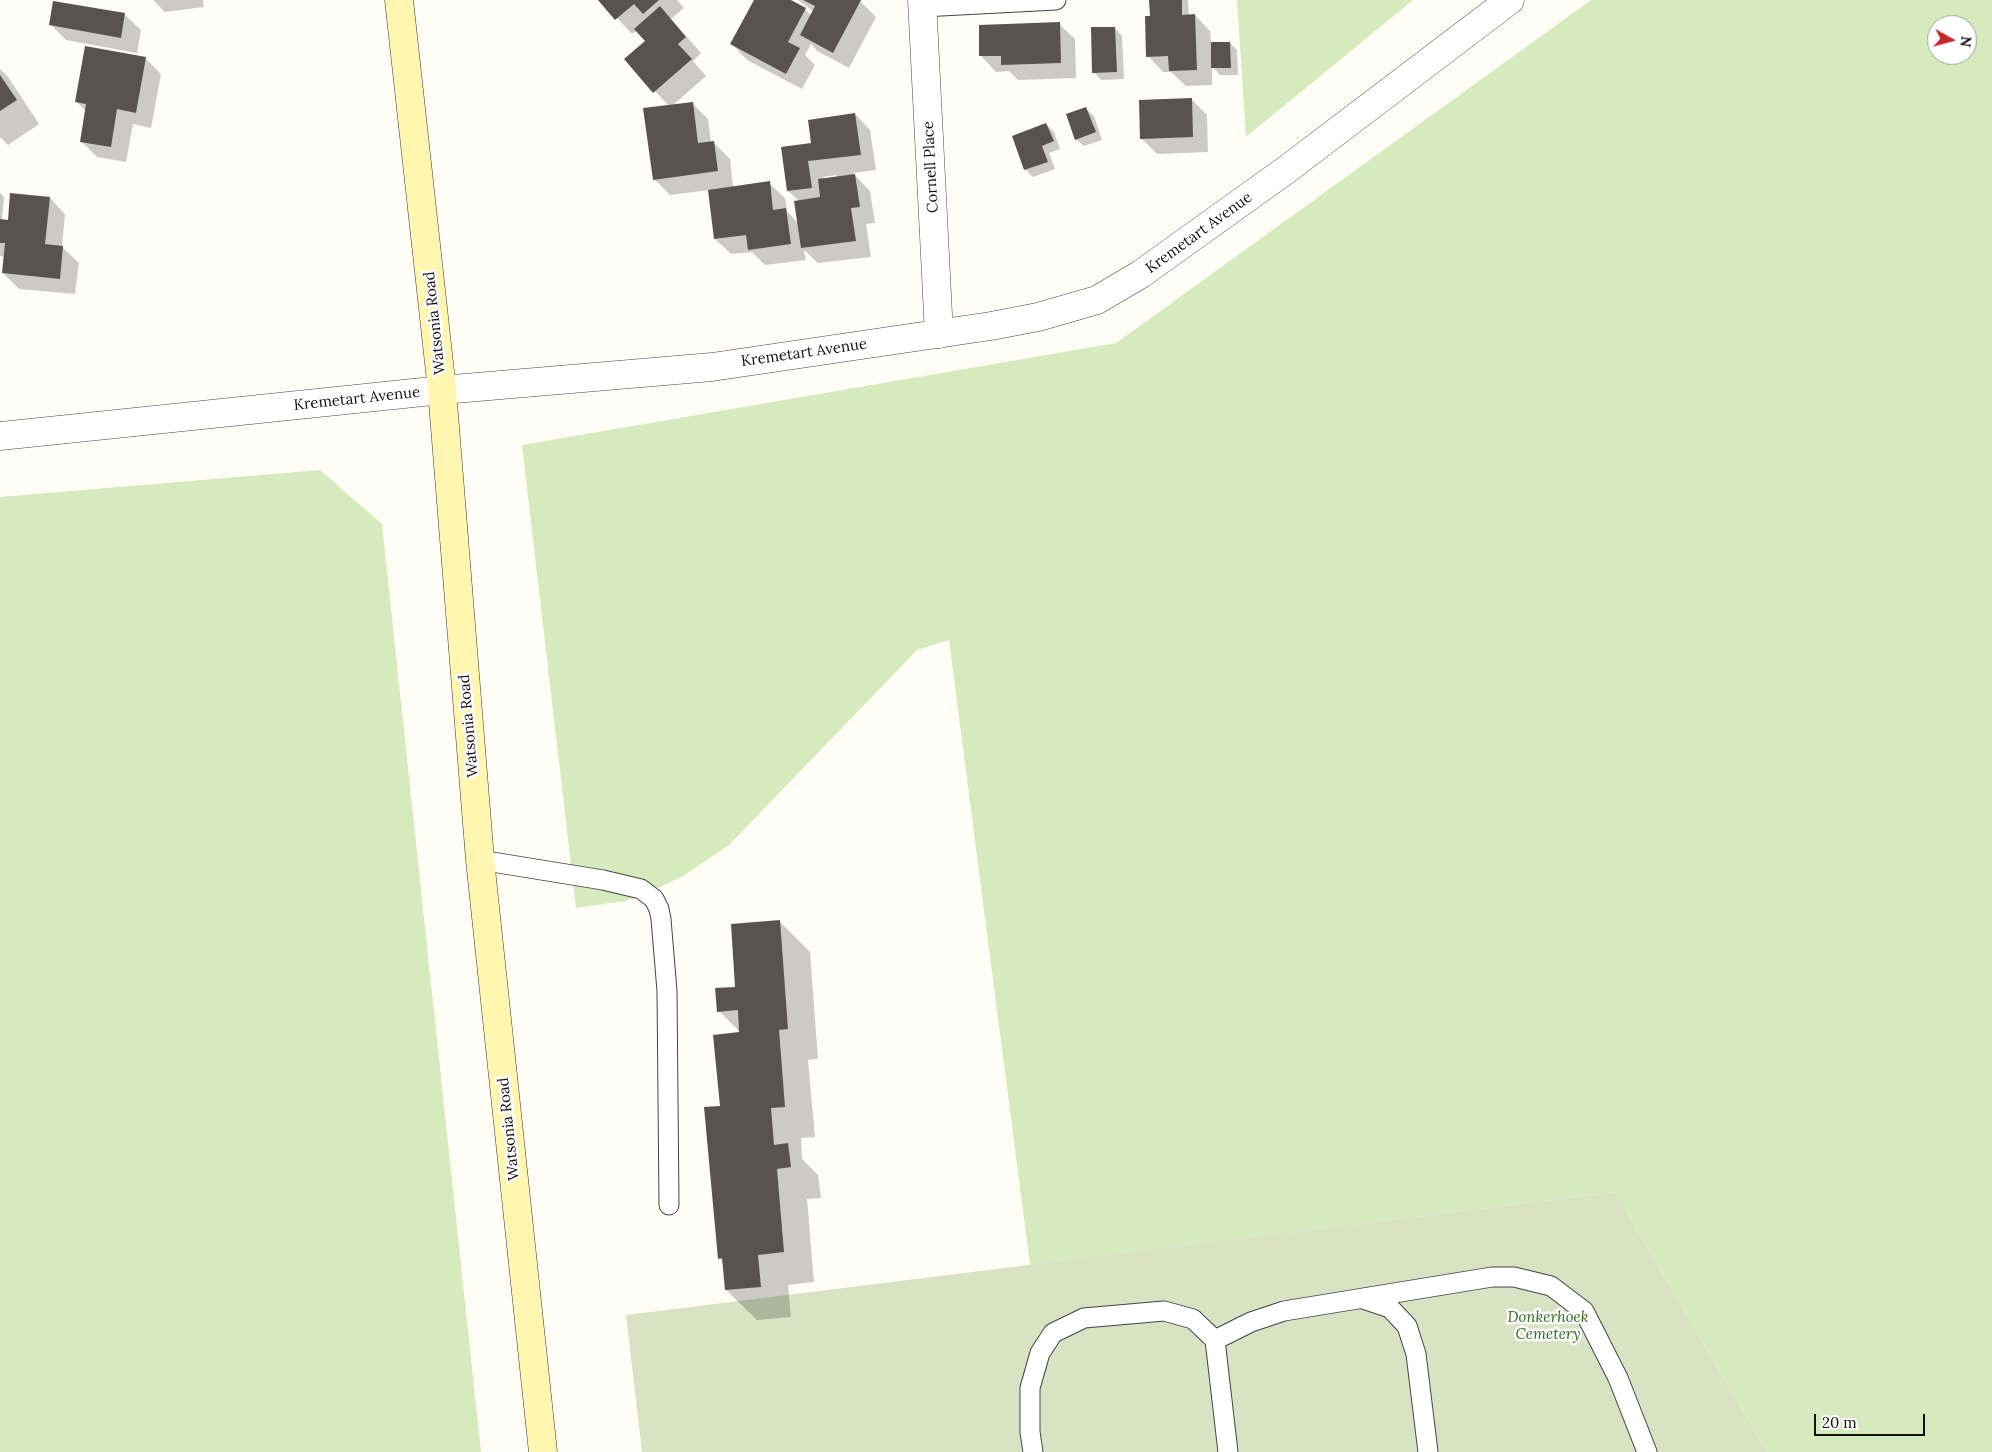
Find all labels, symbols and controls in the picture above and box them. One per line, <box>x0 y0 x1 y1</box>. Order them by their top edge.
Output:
north arrow <box>1927 15 1977 65</box>
text: N <box>1956 35 1975 48</box>
street label: Cornell Place <box>920 121 942 213</box>
street label: Kremetart Avenue <box>1142 188 1256 278</box>
street label: Watsonia Road <box>421 271 449 375</box>
street label: Kremetart Avenue <box>740 335 868 371</box>
street label: Kremetart Avenue <box>293 383 421 415</box>
street label: Watsonia Road <box>456 674 482 778</box>
street label: Watsonia Road <box>495 1077 523 1181</box>
park label: Donkerhoek Cemetery <box>1507 1309 1589 1344</box>
scale bar <box>1817 1404 1928 1436</box>
text: 20 m <box>1822 1413 1857 1432</box>

